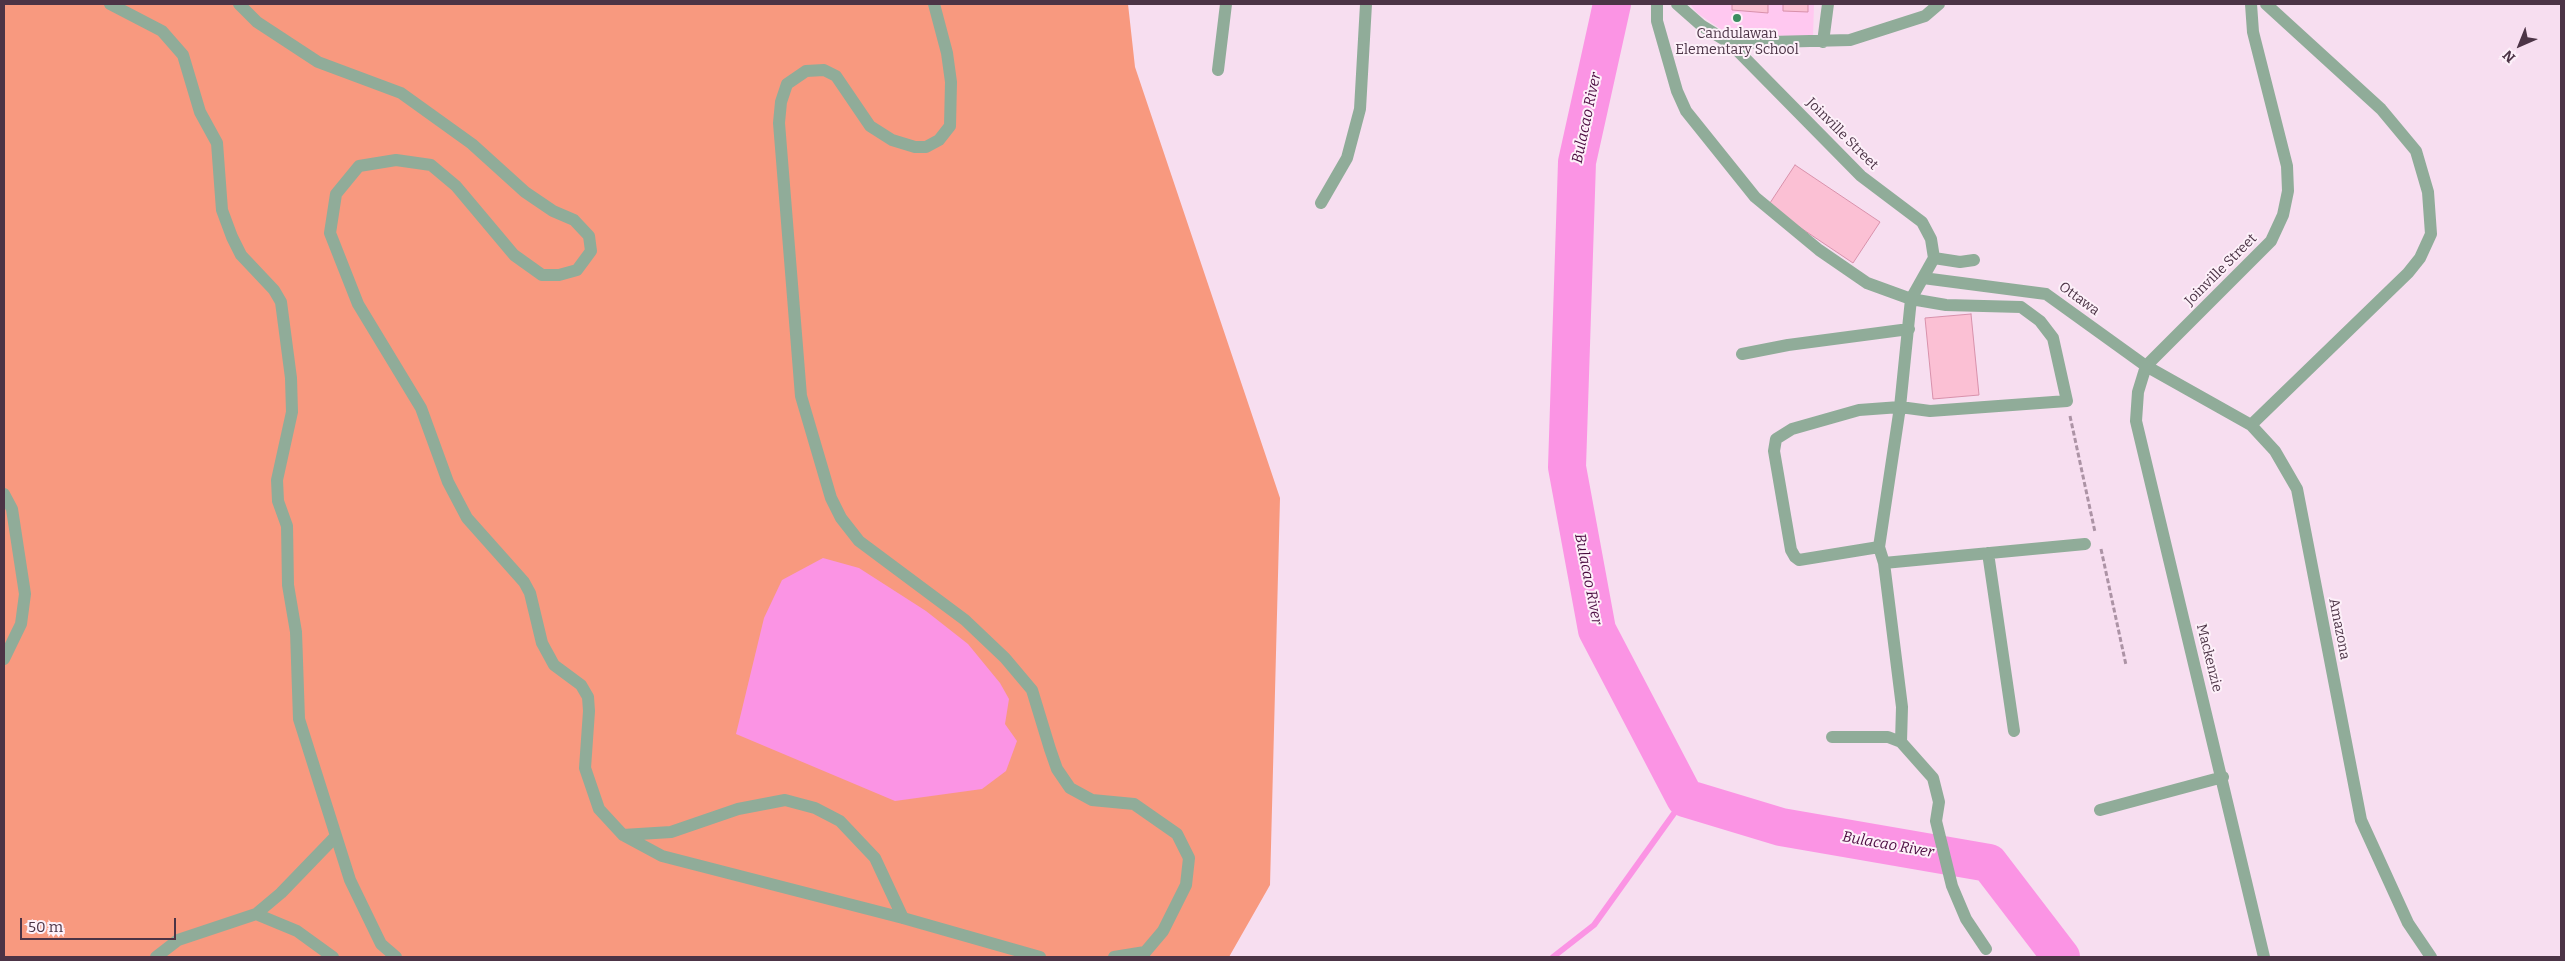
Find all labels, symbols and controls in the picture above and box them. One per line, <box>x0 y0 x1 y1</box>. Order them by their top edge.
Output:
marker: Candulawan Elementary School <box>1731 12 1743 24</box>
north arrow <box>2495 20 2545 70</box>
place label: Candulawan Elementary School <box>1675 26 1799 58</box>
text: N <box>2499 46 2519 66</box>
water label: Bulacao River <box>1569 71 1605 165</box>
street label: Joinville Street <box>1803 95 1881 173</box>
street label: Joinville Street <box>2182 231 2260 309</box>
street label: Ottawa <box>2055 279 2103 319</box>
water label: Bulacao River <box>1570 532 1606 626</box>
street label: Amazona <box>2325 597 2353 661</box>
street label: Mackenzie <box>2192 622 2226 694</box>
water label: Bulacao River <box>1841 828 1935 862</box>
scale bar <box>22 908 179 940</box>
text: 50 m <box>28 918 63 936</box>

